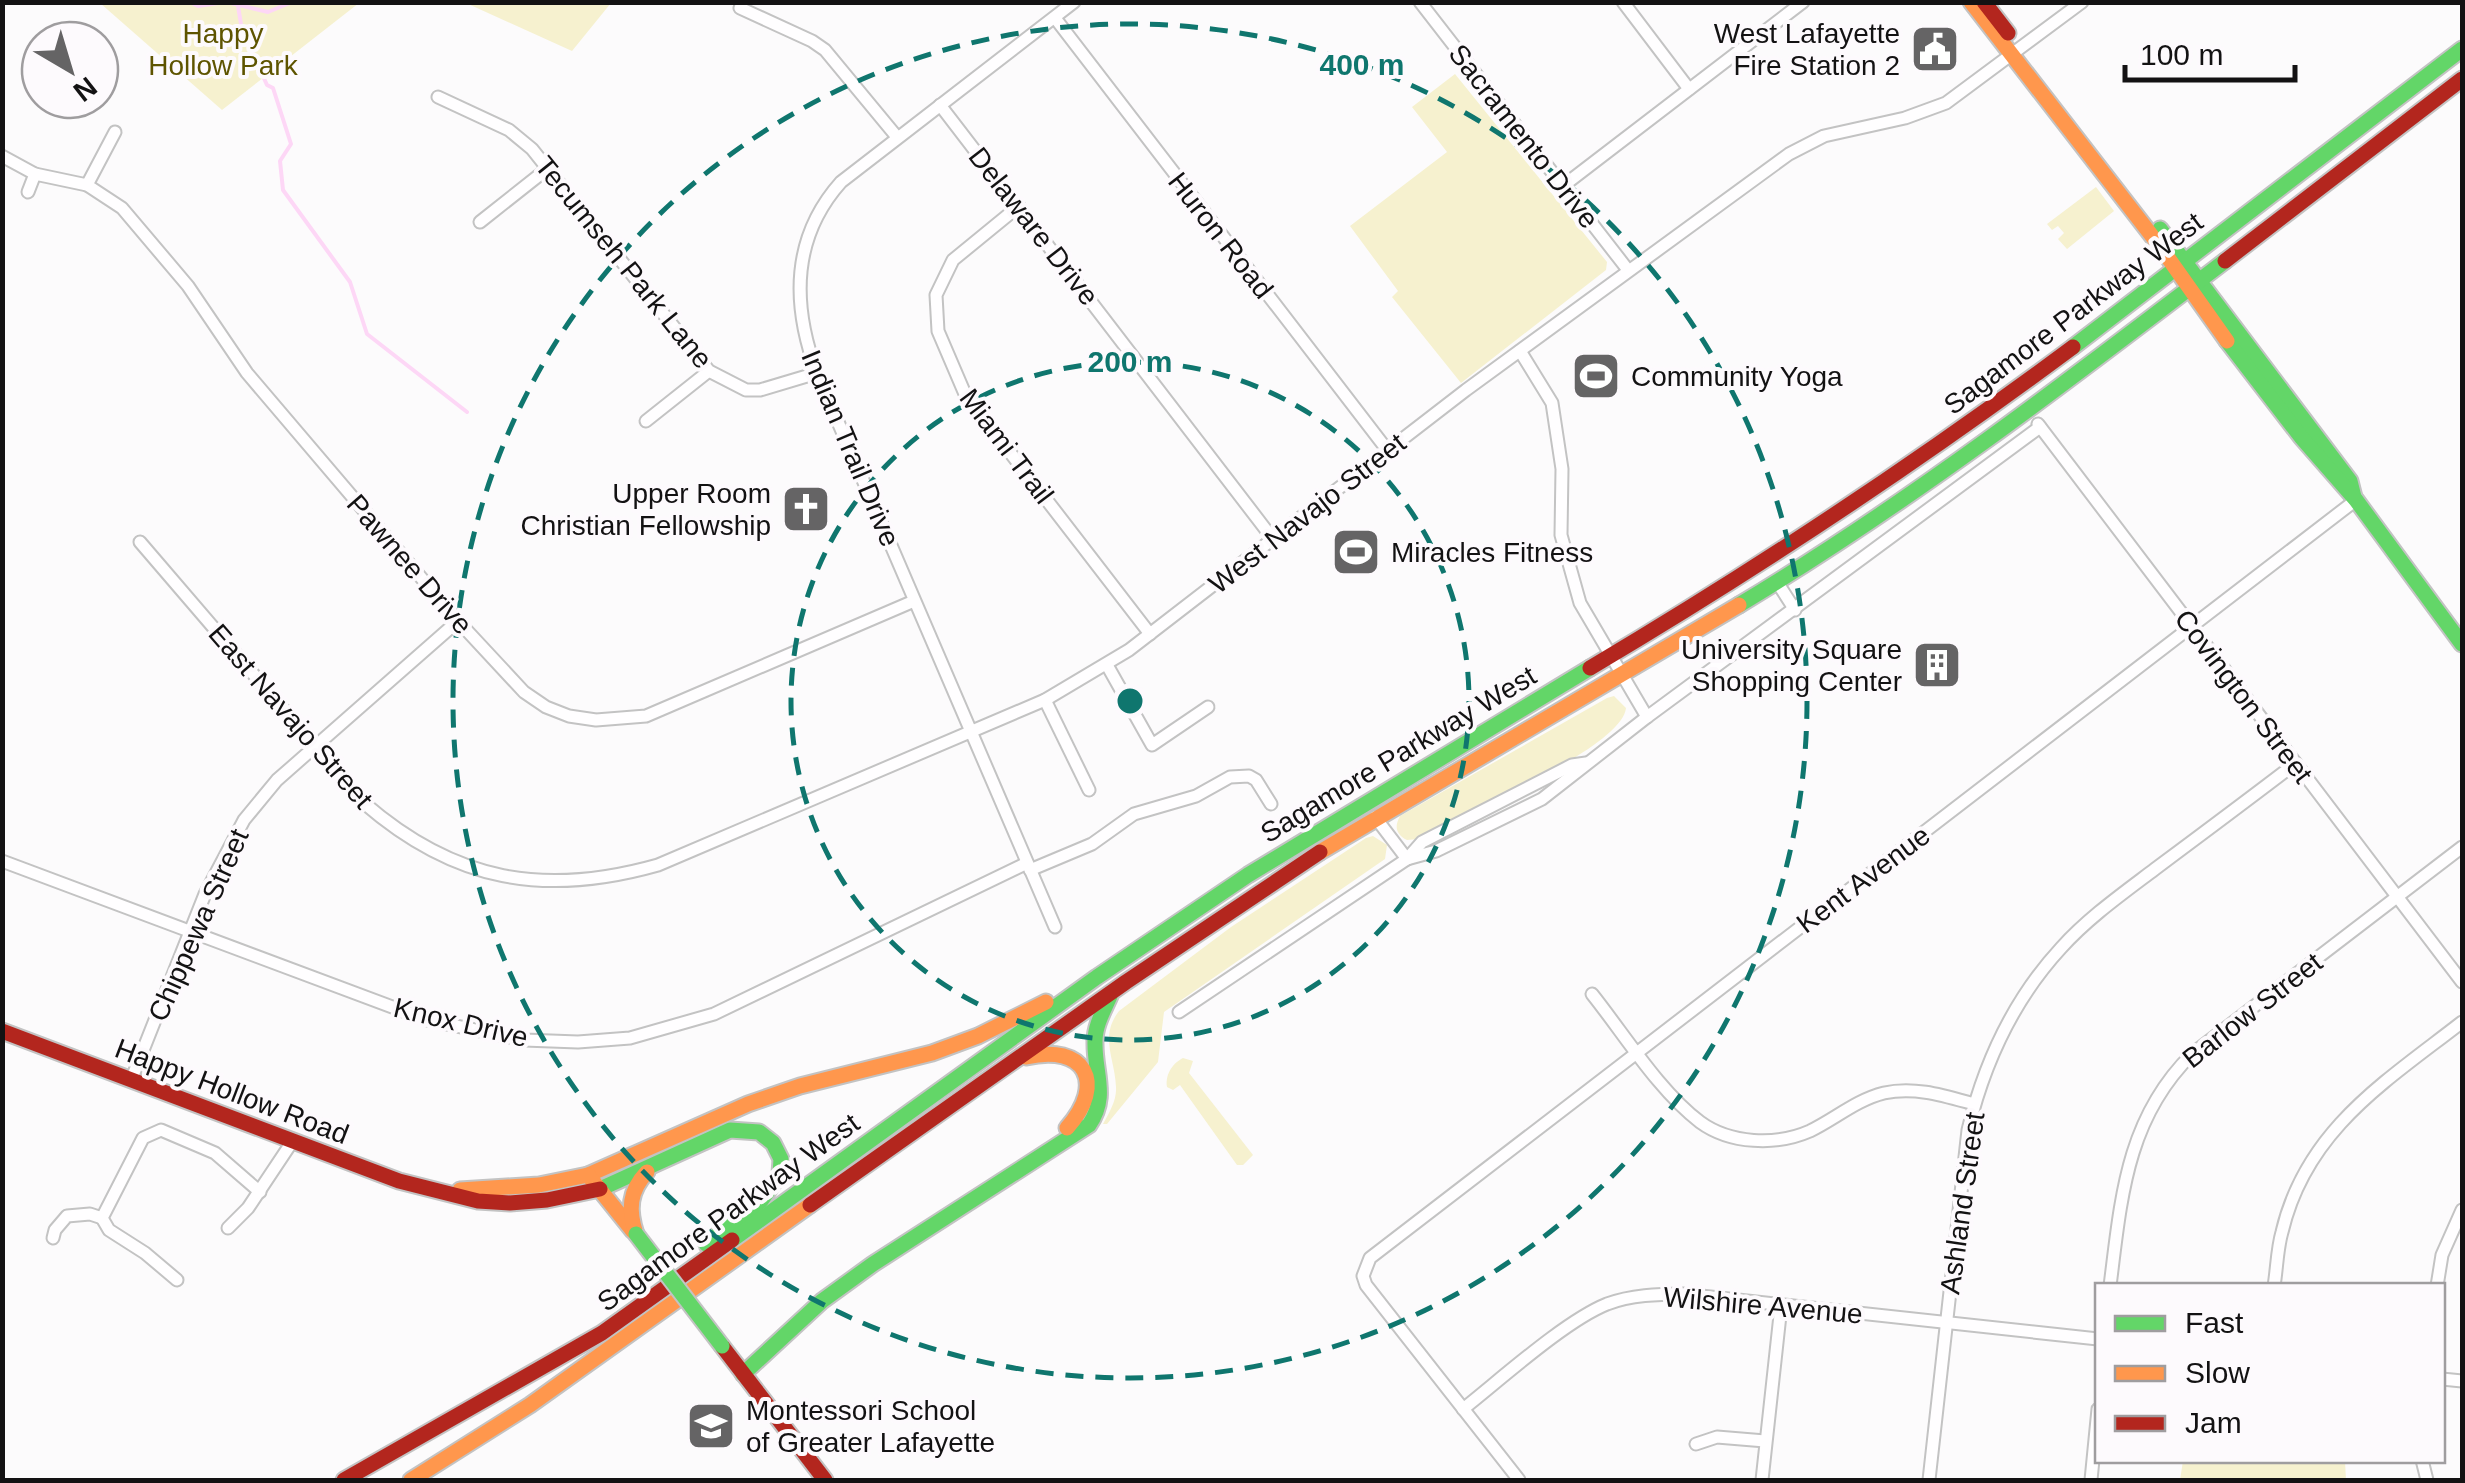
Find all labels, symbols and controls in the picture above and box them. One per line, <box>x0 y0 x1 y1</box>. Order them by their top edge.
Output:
park label: Happy Hollow Park <box>148 18 299 81</box>
place label: West Lafayette Fire Station 2 <box>1714 18 1900 81</box>
north arrow <box>20 20 120 120</box>
scale bar <box>2125 20 2295 82</box>
public building icon: West Lafayette Fire Station 2 <box>1909 23 1961 75</box>
street label: Sacramento Drive <box>1442 38 1605 234</box>
text: 100 m <box>2140 38 2223 71</box>
text: 400 m <box>1319 48 1405 81</box>
text: N <box>68 71 103 108</box>
street label: Delaware Drive <box>962 141 1105 311</box>
street label: Tecumseh Park Lane <box>529 150 718 374</box>
street label: Huron Road <box>1162 166 1279 304</box>
street label: Sagamore Parkway West <box>1938 206 2209 421</box>
street label: Indian Trail Drive <box>795 345 906 551</box>
text: 200 m <box>1087 345 1173 378</box>
sports icon: Community Yoga <box>1570 350 1622 402</box>
place label: Community Yoga <box>1631 361 1843 392</box>
street label: Miami Trail <box>953 383 1060 510</box>
street label: West Navajo Street <box>1203 427 1412 600</box>
place label: Upper Room Christian Fellowship <box>520 478 771 541</box>
church icon: Upper Room Christian Fellowship <box>780 483 832 535</box>
street label: Pawnee Drive <box>341 488 479 640</box>
sports icon: Miracles Fitness <box>1330 526 1382 578</box>
place label: Miracles Fitness <box>1391 537 1593 568</box>
street label: Covington Street <box>2168 604 2319 789</box>
street label: East Navajo Street <box>202 618 379 815</box>
place label: University Square Shopping Center <box>1681 634 1902 697</box>
building icon: University Square Shopping Center <box>1911 639 1963 691</box>
street label: Sagamore Parkway West <box>1255 660 1542 849</box>
centre of rings <box>1112 683 1148 719</box>
street label: Kent Avenue <box>1791 819 1936 939</box>
street label: Chippewa Street <box>142 824 255 1026</box>
street label: Barlow Street <box>2177 946 2328 1074</box>
street label: Knox Drive <box>391 992 531 1053</box>
street label: Happy Hollow Road <box>111 1033 353 1150</box>
street label: Sagamore Parkway West <box>592 1107 865 1318</box>
street label: Ashland Street <box>1934 1110 1991 1296</box>
street label: Wilshire Avenue <box>1662 1281 1864 1330</box>
legend <box>2095 1283 2445 1463</box>
text: Fast <box>2185 1306 2244 1339</box>
text: Slow <box>2185 1356 2250 1389</box>
place label: Montessori School of Greater Lafayette <box>746 1395 995 1458</box>
school or university icon: Montessori School of Greater Lafayette <box>685 1400 737 1452</box>
text: Jam <box>2185 1406 2242 1439</box>

